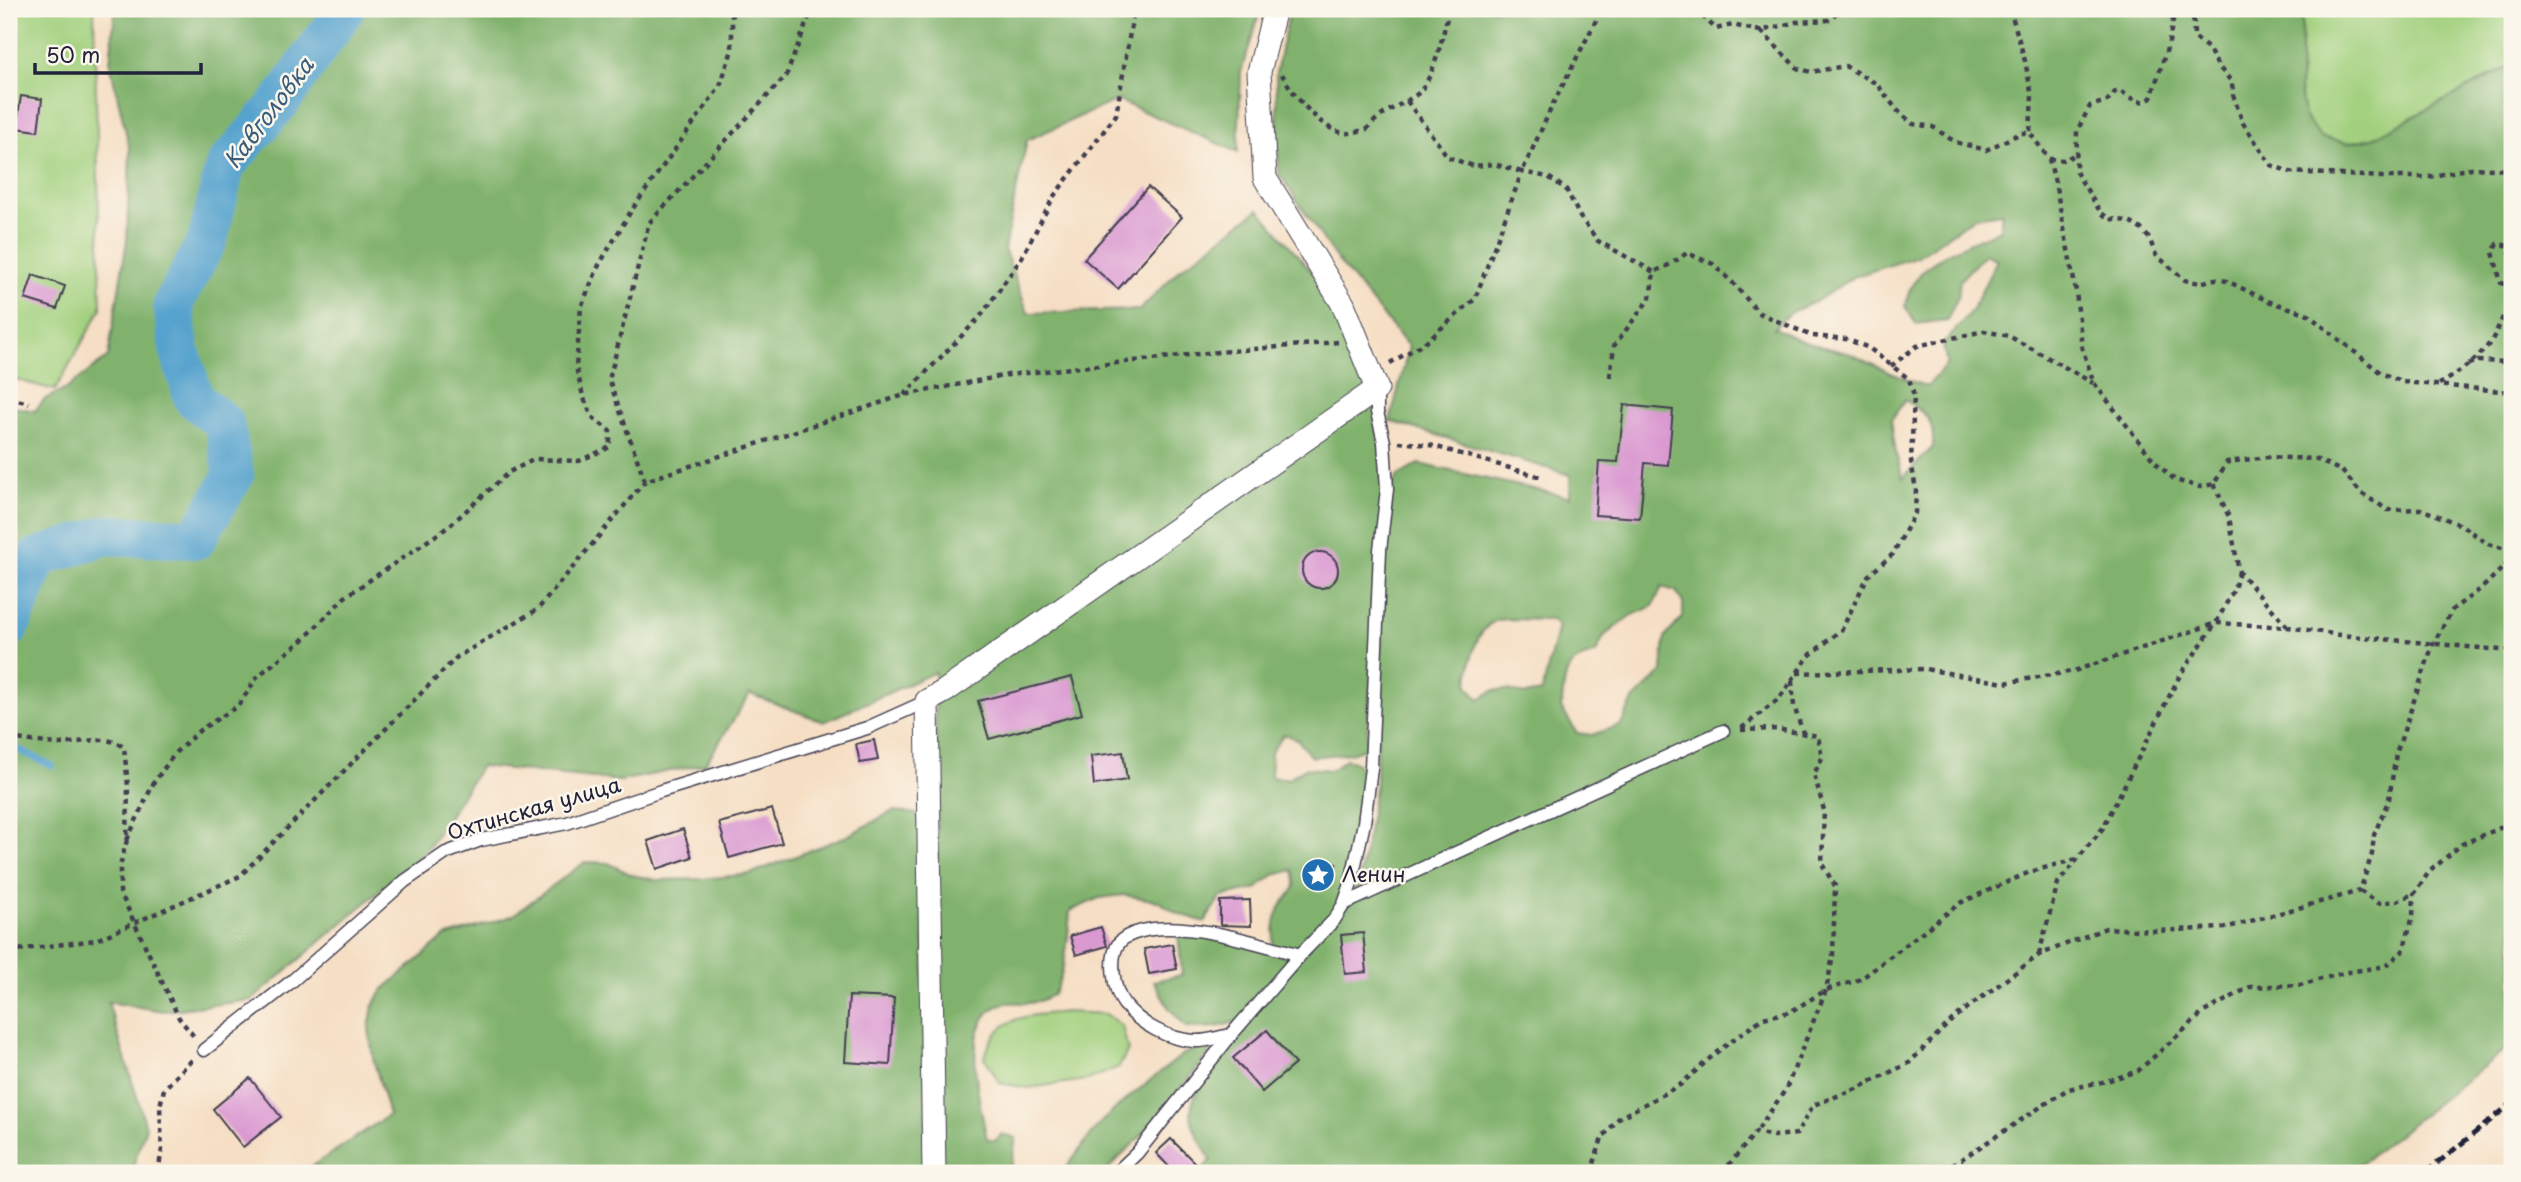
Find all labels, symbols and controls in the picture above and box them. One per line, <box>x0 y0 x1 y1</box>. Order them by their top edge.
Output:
scale bar <box>35 32 201 76</box>
text: 50 m <box>46 38 100 70</box>
water label: Кавголовка <box>214 49 322 175</box>
street label: Охтинская улица <box>443 767 625 847</box>
place icon: Ленин <box>1299 856 1337 894</box>
place label: Ленин <box>1342 857 1405 889</box>

